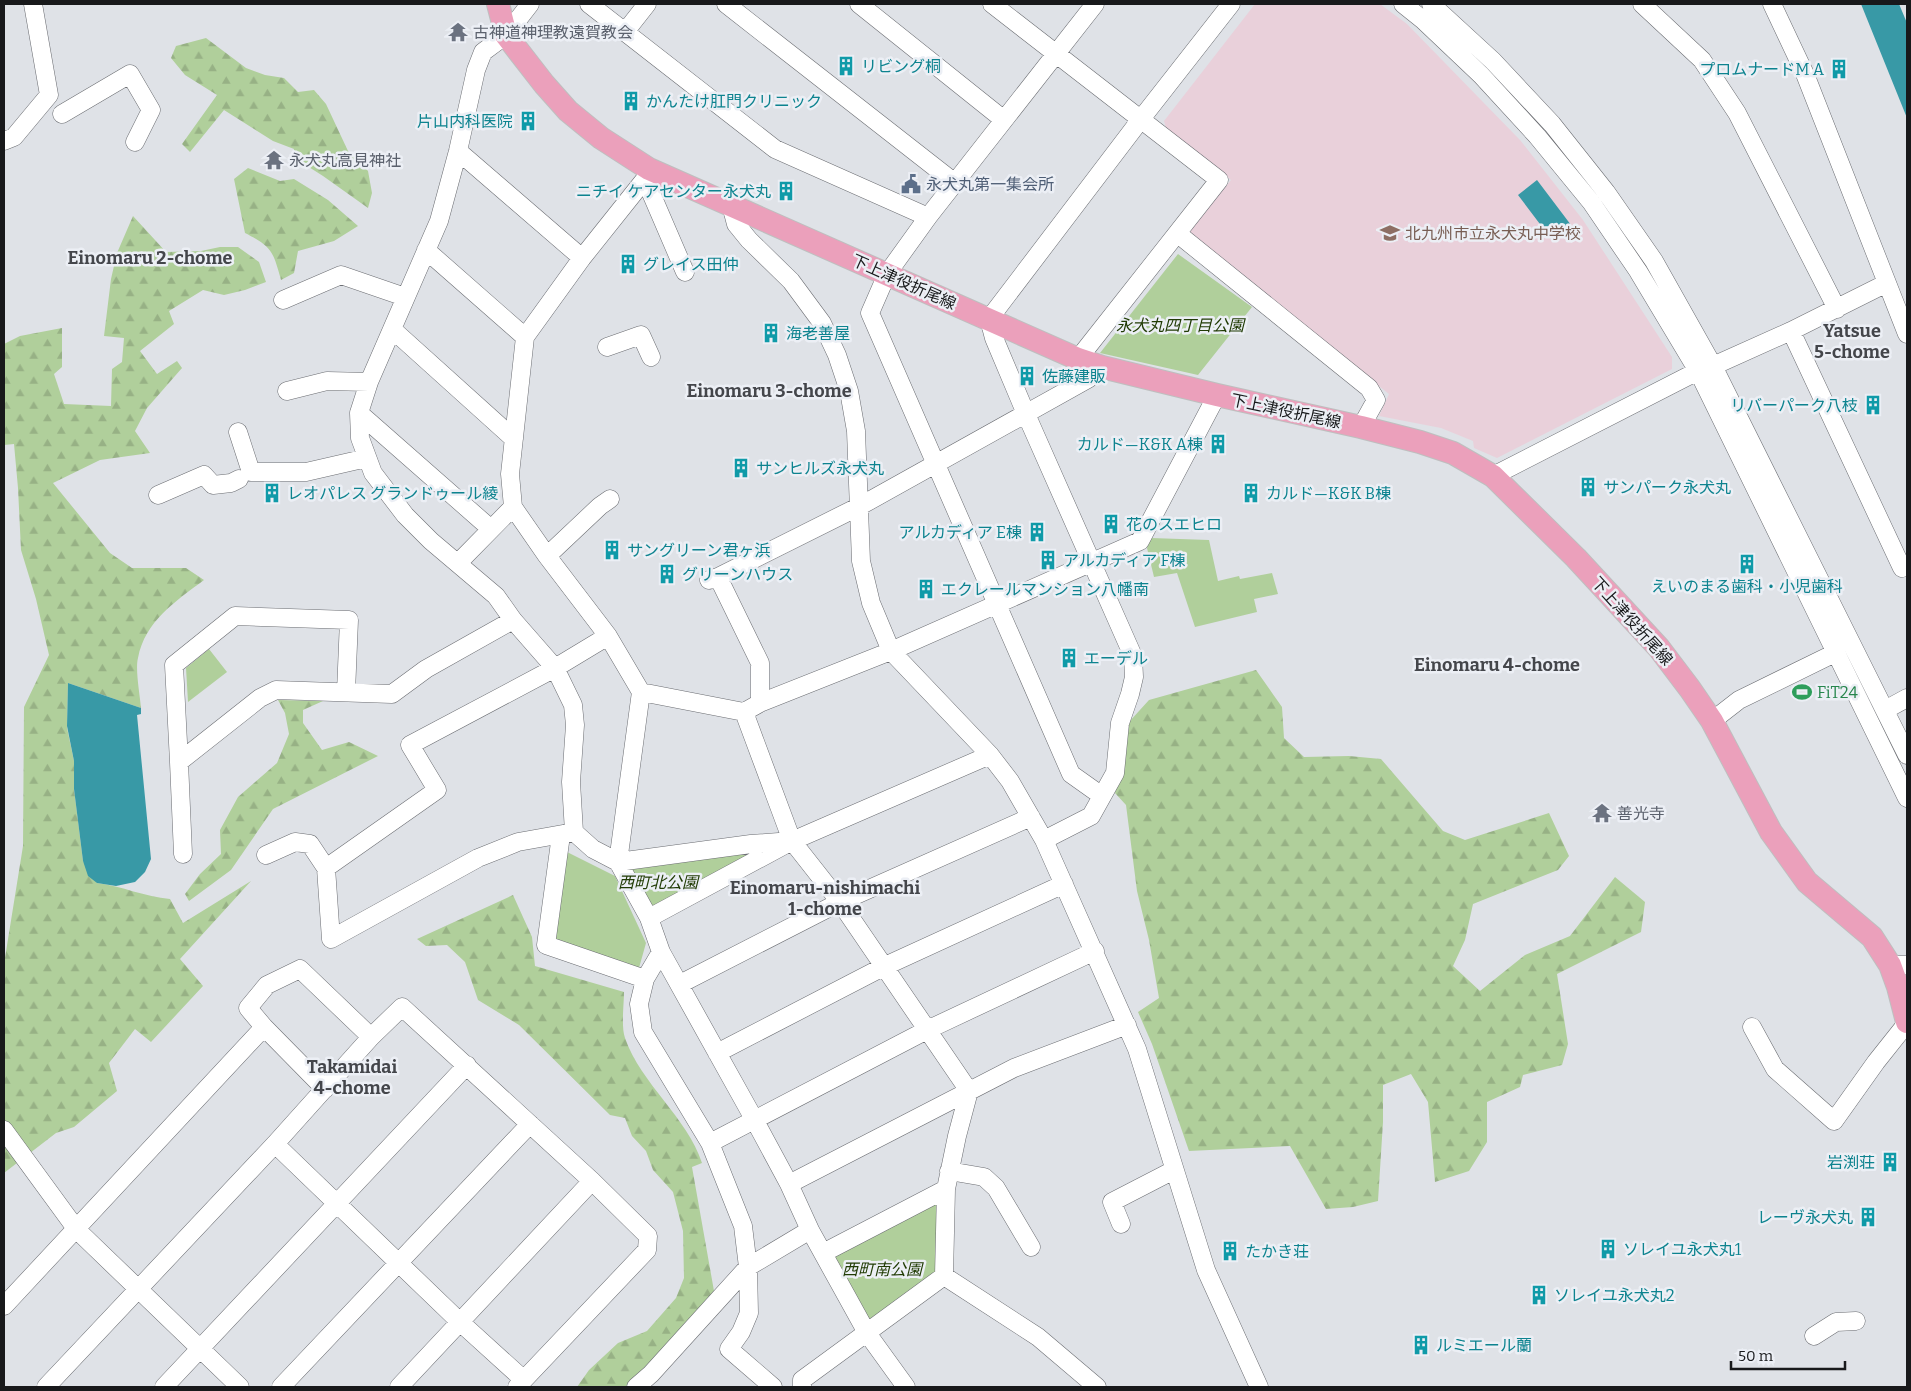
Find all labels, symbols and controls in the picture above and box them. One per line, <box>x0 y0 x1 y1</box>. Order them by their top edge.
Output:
temple icon: 古神道神理教遠賀教会 <box>447 21 469 43</box>
place label: 古神道神理教遠賀教会 <box>473 23 633 42</box>
building icon: リビング桐 <box>835 55 857 77</box>
place label: リビング桐 <box>861 57 941 76</box>
building icon: プロムナードM A <box>1828 58 1850 80</box>
place label: プロムナードM A <box>1699 60 1825 79</box>
building icon: かんたけ肛門クリニック <box>620 90 642 112</box>
place label: かんたけ肛門クリニック <box>646 92 822 111</box>
building icon: 片山内科医院 <box>517 110 539 132</box>
place label: 片山内科医院 <box>417 112 513 131</box>
temple icon: 永犬丸高見神社 <box>263 149 285 171</box>
place label: 永犬丸高見神社 <box>289 151 401 170</box>
public building icon: 永犬丸第一集会所 <box>900 173 922 195</box>
place label: 永犬丸第一集会所 <box>926 175 1054 194</box>
building icon: ニチイ ケアセンター永犬丸 <box>775 180 797 202</box>
place label: ニチイ ケアセンター永犬丸 <box>576 182 771 201</box>
school or university icon: 北九州市立永犬丸中学校 <box>1379 222 1401 244</box>
place label: 北九州市立永犬丸中学校 <box>1405 224 1581 243</box>
district label: Einomaru 2-chome <box>68 247 233 269</box>
street label: 下上津役折尾線 <box>849 251 959 313</box>
building icon: グレイス田仲 <box>617 253 639 275</box>
place label: グレイス田仲 <box>643 255 739 274</box>
park label: 永犬丸四丁目公園 <box>1116 316 1246 335</box>
district label: Yatsue 5-chome <box>1814 320 1890 363</box>
building icon: 海老善屋 <box>760 322 782 344</box>
place label: 海老善屋 <box>786 324 850 343</box>
building icon: 佐藤建販 <box>1016 365 1038 387</box>
place label: 佐藤建販 <box>1042 367 1106 386</box>
district label: Einomaru 3-chome <box>686 380 852 402</box>
street label: 下上津役折尾線 <box>1229 390 1343 432</box>
building icon: リバーパーク八枝 <box>1862 394 1884 416</box>
place label: リバーパーク八枝 <box>1730 396 1858 415</box>
building icon: カルド―K&K A棟 <box>1207 433 1229 455</box>
place label: カルド―K&K A棟 <box>1077 435 1203 454</box>
building icon: サンヒルズ永犬丸 <box>730 457 752 479</box>
place label: サンヒルズ永犬丸 <box>756 459 884 478</box>
building icon: サンパーク永犬丸 <box>1577 476 1599 498</box>
place label: サンパーク永犬丸 <box>1603 478 1731 497</box>
building icon: レオパレス グランドゥール綾 <box>261 482 283 504</box>
building icon: カルド―K&K B棟 <box>1240 482 1262 504</box>
place label: レオパレス グランドゥール綾 <box>287 484 498 503</box>
place label: カルド―K&K B棟 <box>1266 484 1391 503</box>
building icon: 花のスエヒロ <box>1100 513 1122 535</box>
place label: 花のスエヒロ <box>1126 515 1222 534</box>
building icon: アルカディア E棟 <box>1026 521 1048 543</box>
place label: アルカディア E棟 <box>899 523 1022 542</box>
building icon: サングリーン君ヶ浜 <box>601 539 623 561</box>
place label: サングリーン君ヶ浜 <box>627 541 770 560</box>
building icon: アルカディア F棟 <box>1037 549 1059 571</box>
place label: アルカディア F棟 <box>1063 551 1185 570</box>
building icon: えいのまる歯科・小児歯科 <box>1736 553 1758 575</box>
building icon: グリーンハウス <box>656 563 678 585</box>
place label: グリーンハウス <box>682 565 793 584</box>
street label: 下上津役折尾線 <box>1587 573 1677 669</box>
place label: えいのまる歯科・小児歯科 <box>1651 577 1843 596</box>
building icon: エクレールマンション八幡南 <box>915 578 937 600</box>
place label: エクレールマンション八幡南 <box>941 580 1149 599</box>
building icon: エーデル <box>1058 647 1080 669</box>
place label: エーデル <box>1084 649 1148 668</box>
district label: Einomaru 4-chome <box>1414 654 1580 676</box>
sports icon: FiT24 <box>1791 681 1813 703</box>
place label: FiT24 <box>1817 683 1859 702</box>
temple icon: 善光寺 <box>1591 802 1613 824</box>
place label: 善光寺 <box>1617 804 1665 823</box>
park label: 西町北公園 <box>618 873 700 892</box>
district label: Einomaru-nishimachi 1-chome <box>730 877 921 920</box>
district label: Takamidai 4-chome <box>307 1056 397 1099</box>
building icon: 岩渕荘 <box>1879 1151 1901 1173</box>
place label: 岩渕荘 <box>1827 1153 1875 1172</box>
building icon: レーヴ永犬丸 <box>1857 1206 1879 1228</box>
place label: レーヴ永犬丸 <box>1757 1208 1853 1227</box>
building icon: ソレイユ永犬丸1 <box>1597 1238 1619 1260</box>
building icon: たかき荘 <box>1219 1240 1241 1262</box>
place label: ソレイユ永犬丸1 <box>1623 1240 1742 1259</box>
place label: たかき荘 <box>1245 1242 1309 1261</box>
park label: 西町南公園 <box>842 1260 924 1279</box>
building icon: ソレイユ永犬丸2 <box>1528 1284 1550 1306</box>
place label: ソレイユ永犬丸2 <box>1554 1286 1674 1305</box>
building icon: ルミエール蘭 <box>1410 1334 1432 1356</box>
place label: ルミエール蘭 <box>1436 1336 1532 1355</box>
scale bar <box>1731 1338 1845 1370</box>
text: 50 m <box>1738 1347 1774 1365</box>

